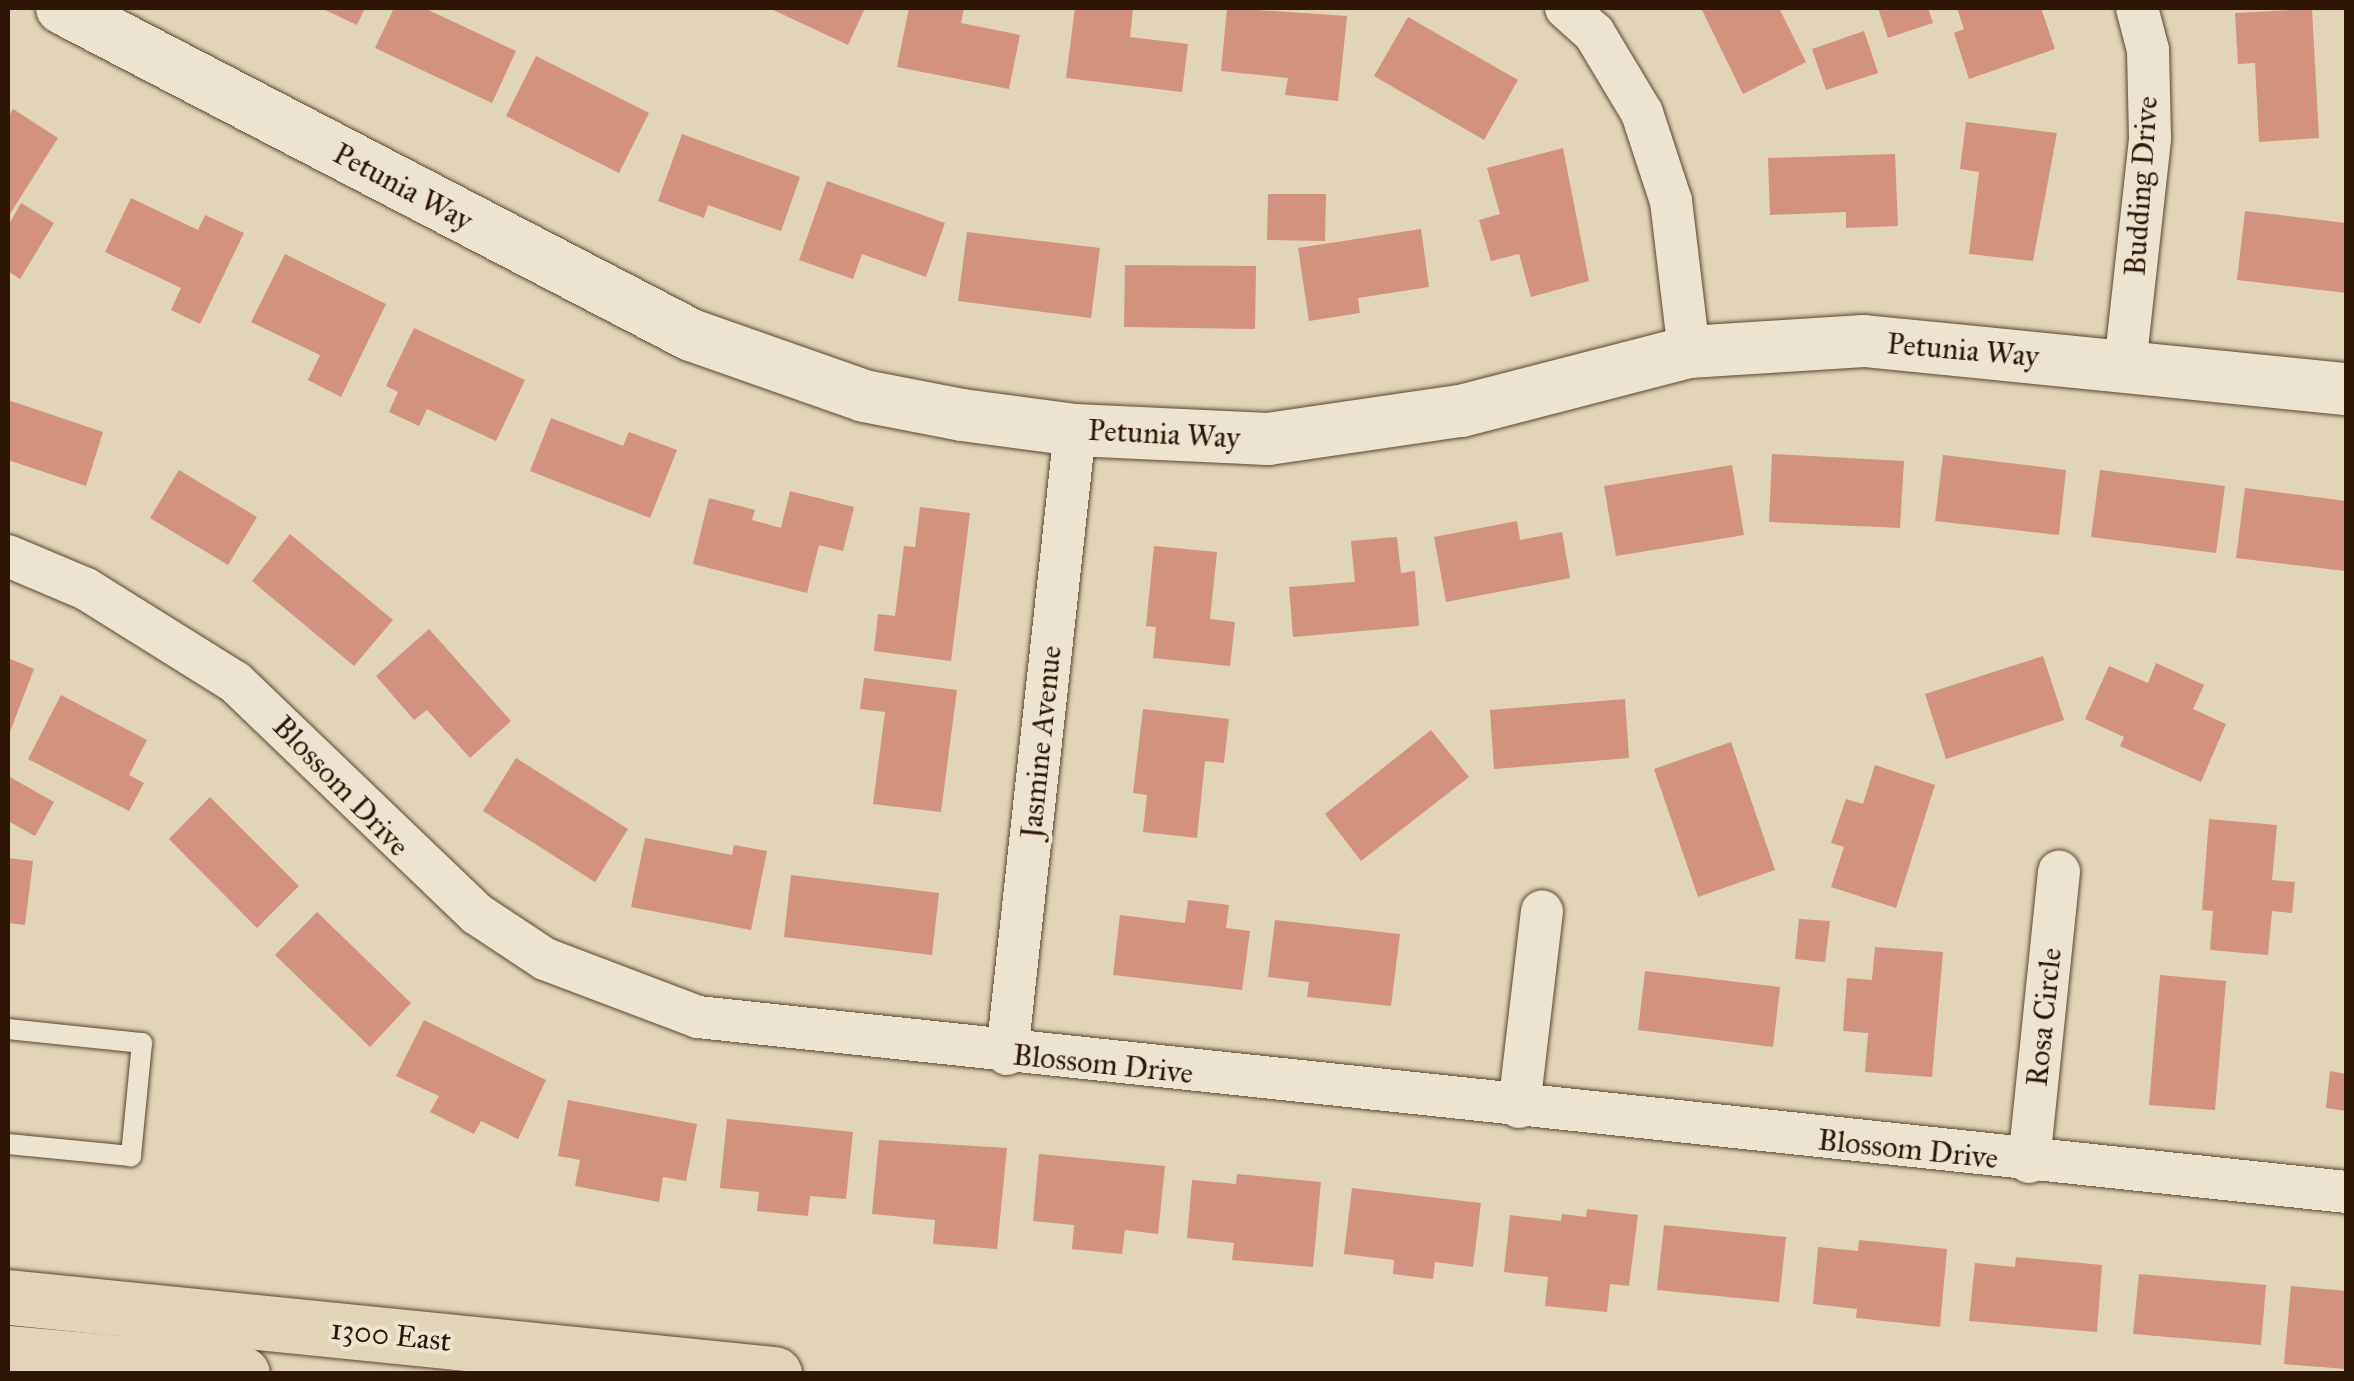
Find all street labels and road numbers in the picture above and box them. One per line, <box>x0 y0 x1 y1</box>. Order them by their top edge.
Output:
street label: Budding Drive <box>2117 95 2165 277</box>
street label: Petunia Way <box>327 135 479 239</box>
street label: Petunia Way <box>1885 325 2041 375</box>
street label: Petunia Way <box>1087 412 1241 456</box>
street label: Jasmine Avenue <box>1013 644 1069 840</box>
street label: Blossom Drive <box>265 708 417 864</box>
street label: Rosa Circle <box>2019 946 2069 1088</box>
street label: Blossom Drive <box>1011 1037 1195 1091</box>
street label: Blossom Drive <box>1816 1122 2000 1176</box>
street label: 1300 East <box>329 1311 453 1359</box>

